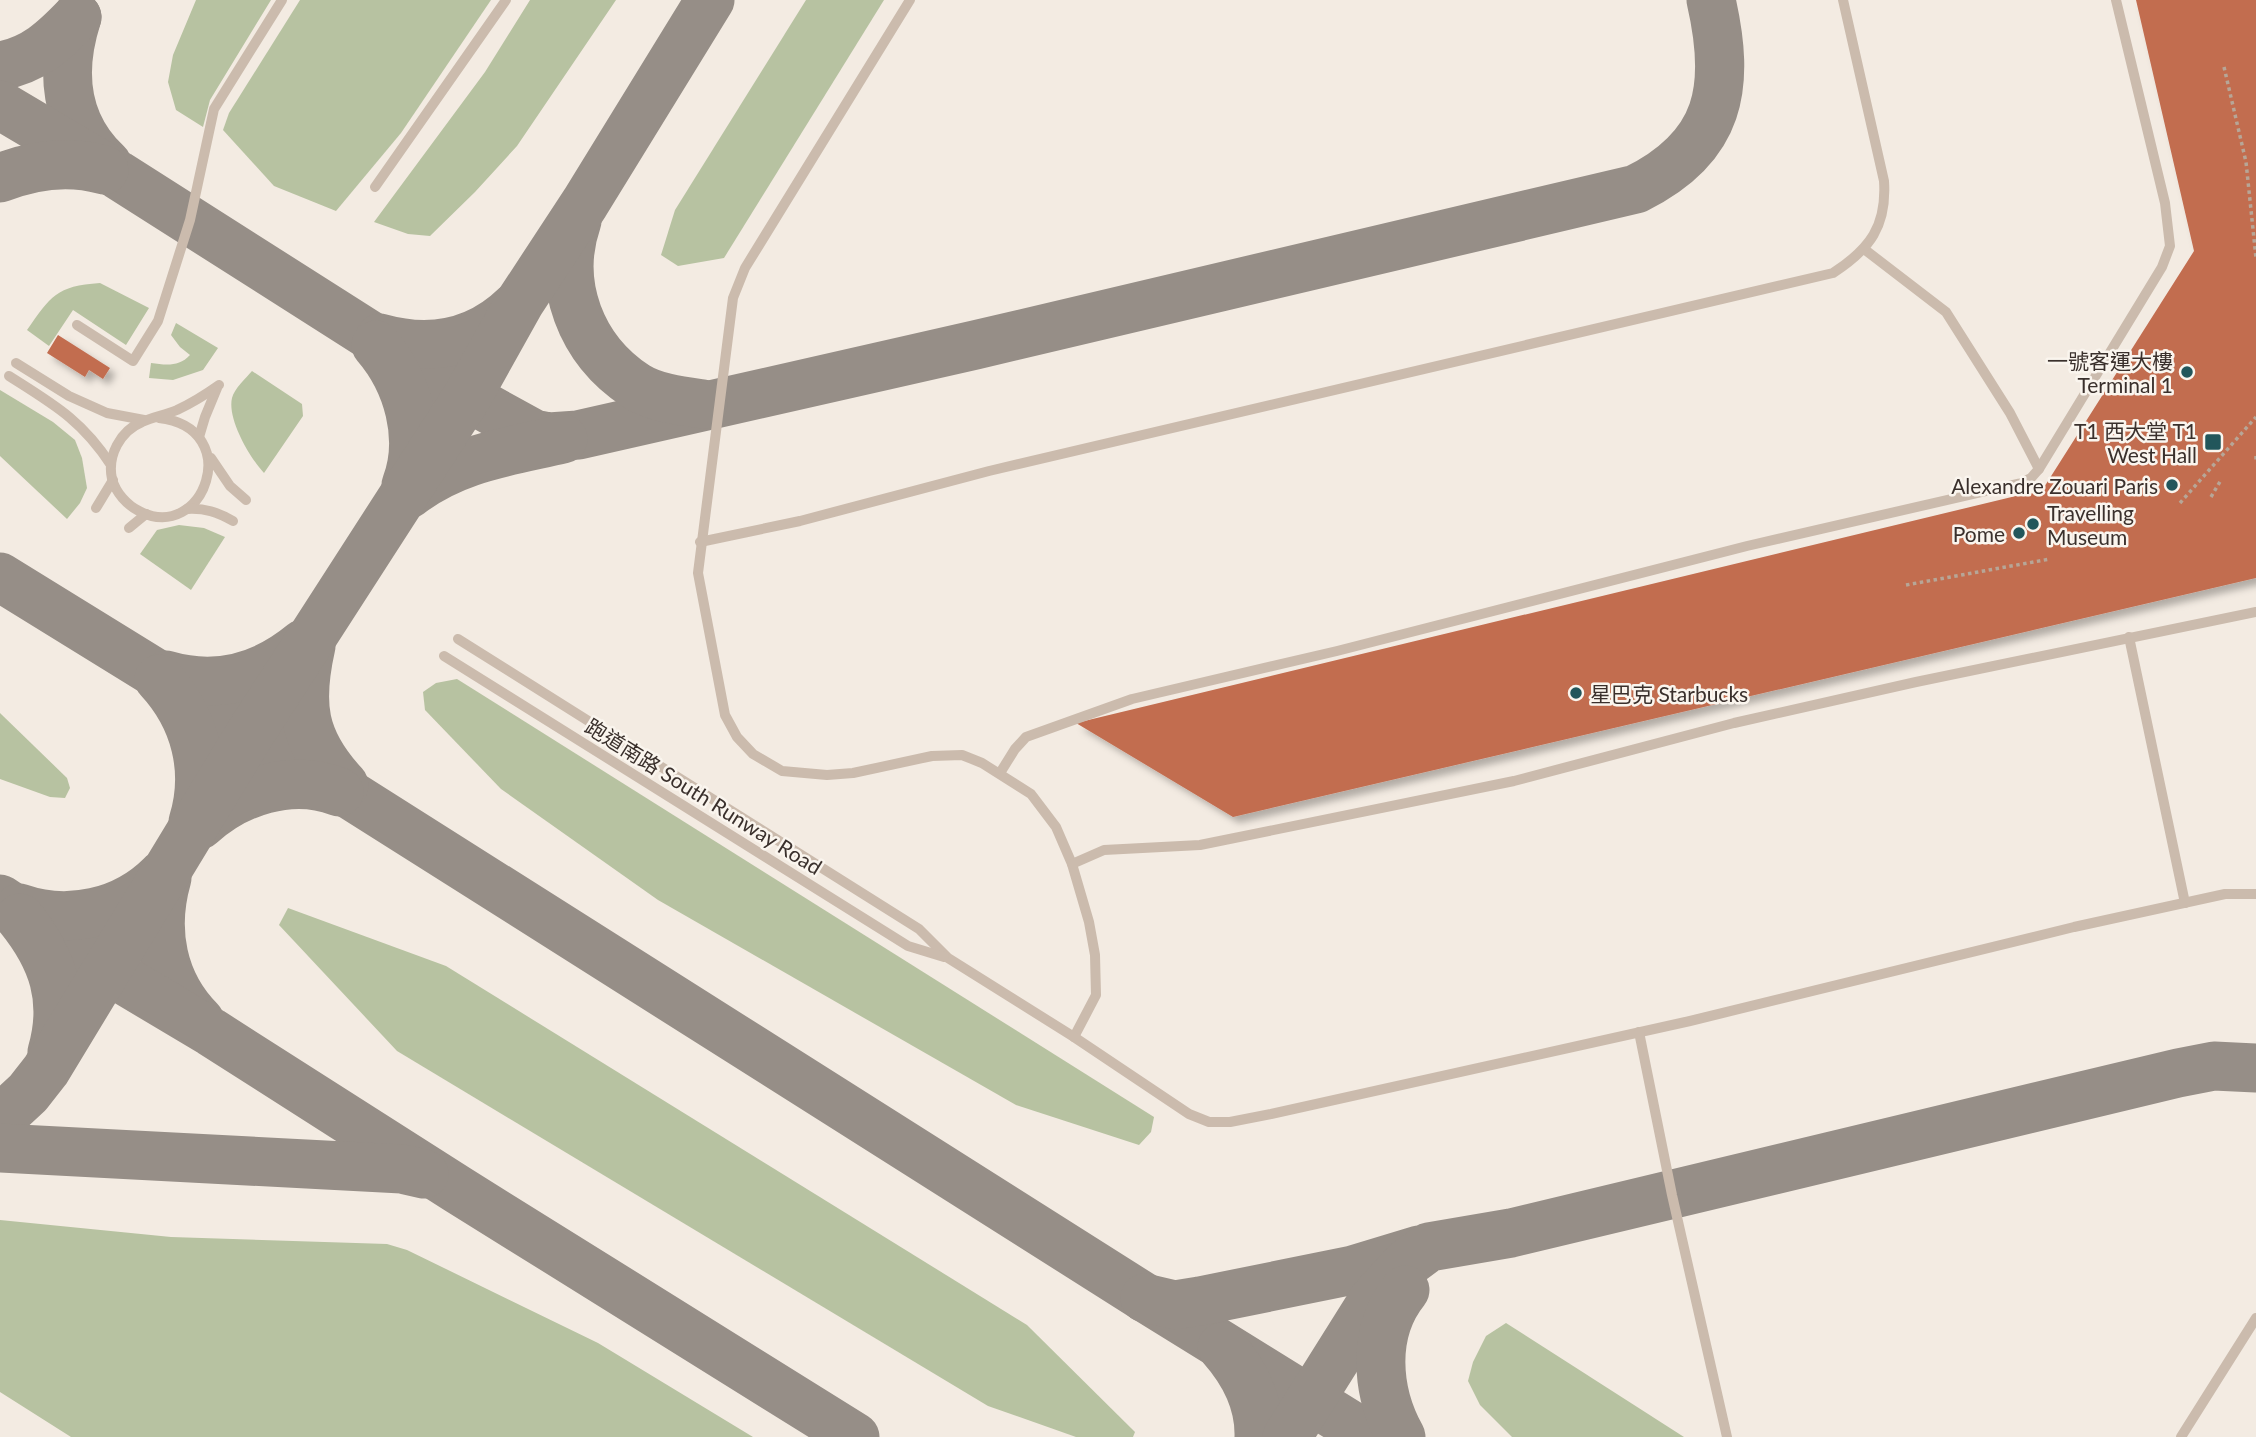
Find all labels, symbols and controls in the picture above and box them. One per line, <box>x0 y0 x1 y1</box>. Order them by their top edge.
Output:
place label: 一號客運大樓 Terminal 1 <box>2047 348 2173 397</box>
marker: 一號客運大樓 Terminal 1 <box>2179 364 2195 380</box>
place label: T1 西大堂 T1 West Hall <box>2074 418 2197 467</box>
marker: T1 西大堂 T1 West Hall <box>2203 432 2223 452</box>
place label: Alexandre Zouari Paris <box>1951 473 2158 498</box>
marker: Alexandre Zouari Paris <box>2164 477 2180 493</box>
place label: Travelling Museum <box>2047 500 2134 549</box>
marker: Travelling Museum <box>2025 516 2041 532</box>
place label: Pome <box>1953 521 2005 546</box>
marker: Pome <box>2011 525 2027 541</box>
place label: 星巴克 Starbucks <box>1590 681 1748 706</box>
marker: 星巴克 Starbucks <box>1568 685 1584 701</box>
street label: 跑道南路 South Runway Road <box>581 713 827 879</box>

